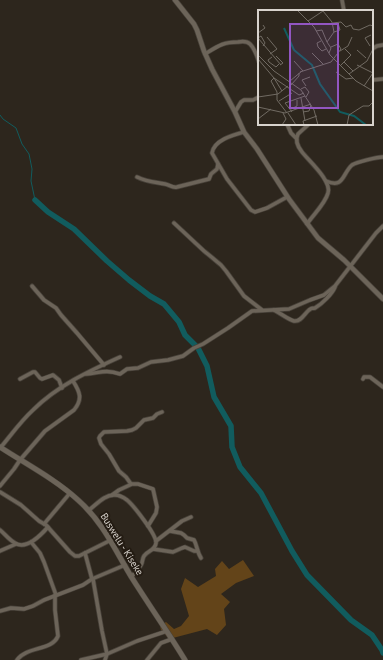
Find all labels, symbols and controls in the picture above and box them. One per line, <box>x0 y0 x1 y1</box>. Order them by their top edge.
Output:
inset map <box>258 10 373 125</box>
street label: Buswelu - Kiseke <box>98 510 146 578</box>

